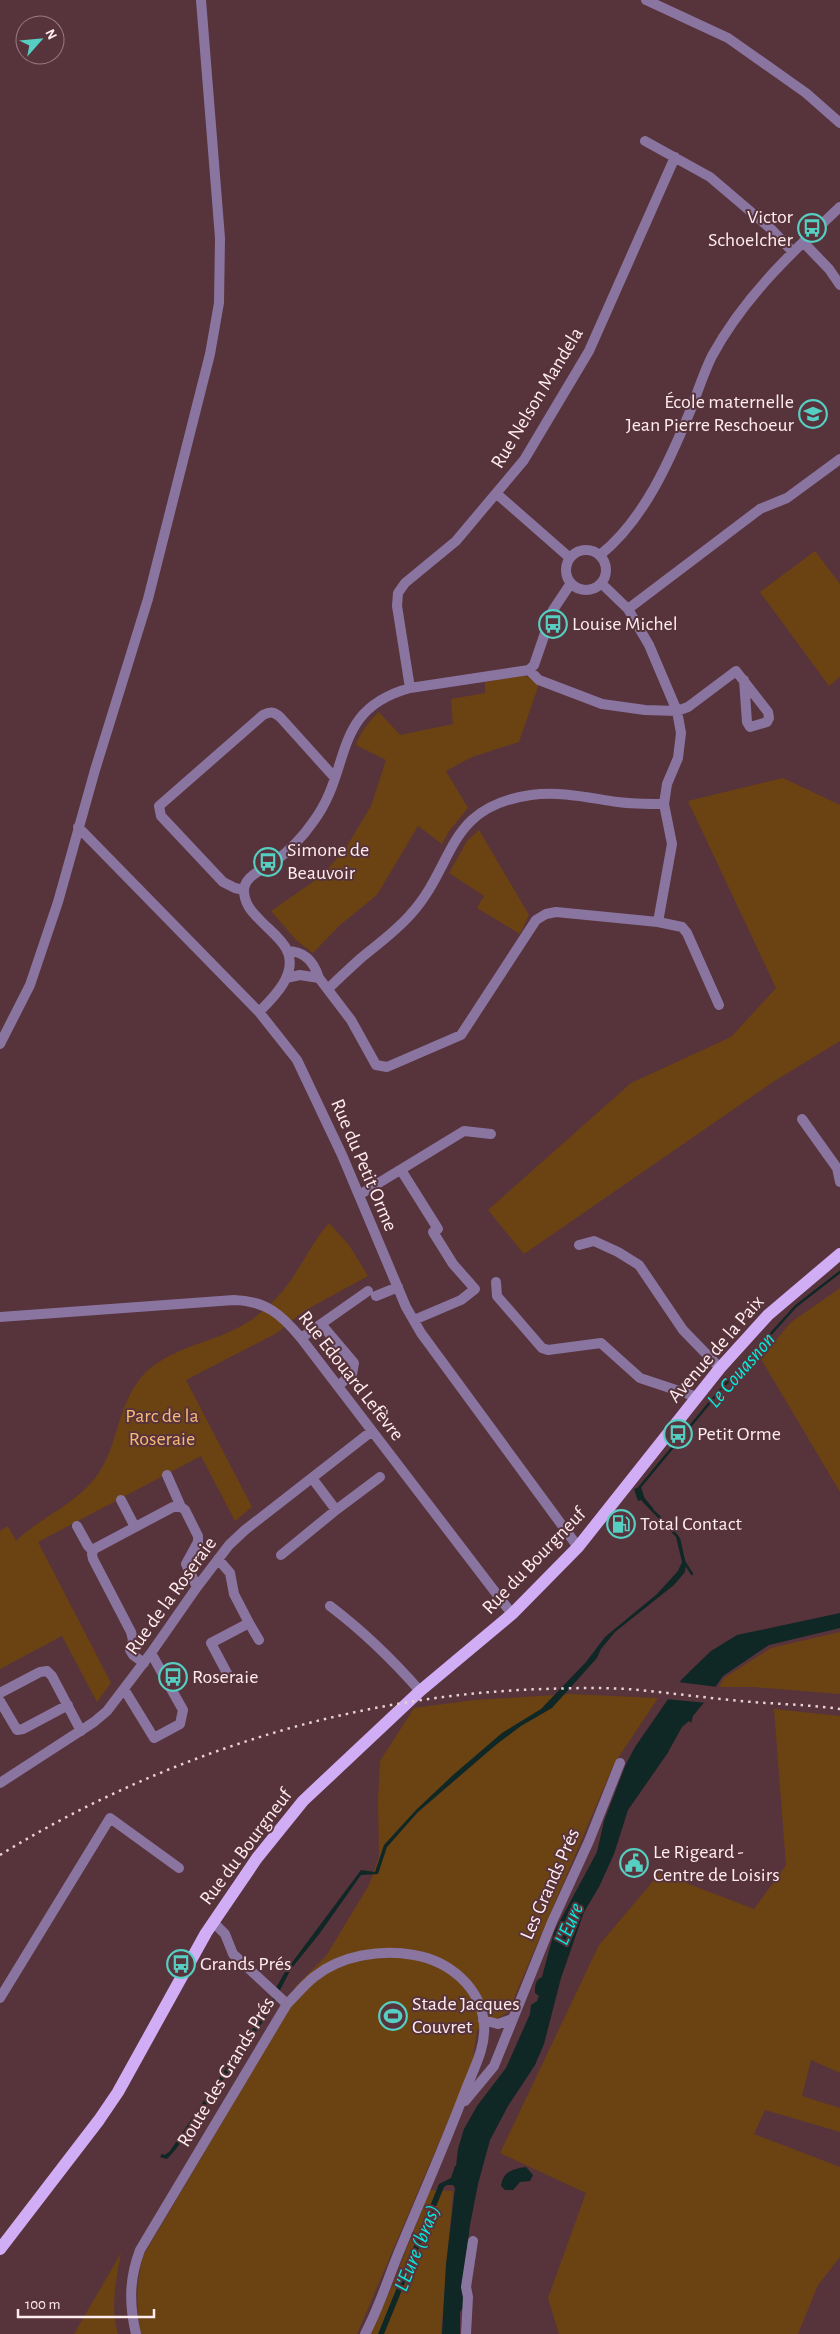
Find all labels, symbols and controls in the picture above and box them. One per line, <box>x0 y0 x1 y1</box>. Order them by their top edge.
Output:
north arrow <box>15 15 65 65</box>
text: N <box>42 27 59 42</box>
place label: Victor Schoelcher <box>708 207 794 250</box>
bus stop icon: Victor Schoelcher <box>797 213 827 243</box>
street label: Rue Nelson Mandela <box>487 324 587 472</box>
place label: École maternelle Jean Pierre Reschoeur <box>626 391 795 435</box>
school or university icon: École maternelle Jean Pierre Reschoeur <box>798 399 828 429</box>
bus stop icon: Louise Michel <box>538 609 568 639</box>
place label: Louise Michel <box>572 614 678 634</box>
place label: Simone de Beauvoir <box>287 840 369 883</box>
bus stop icon: Simone de Beauvoir <box>253 847 283 877</box>
street label: Rue du Petit Orme <box>327 1096 401 1234</box>
street label: Avenue de la Paix <box>664 1291 768 1406</box>
street label: Rue Edouard Lefèvre <box>294 1307 408 1445</box>
water label: Le Couasnon <box>703 1328 779 1412</box>
park label: Parc de la Roseraie <box>125 1406 199 1449</box>
bus stop icon: Petit Orme <box>663 1419 693 1449</box>
place label: Petit Orme <box>697 1424 781 1444</box>
street label: Rue du Bourgneuf <box>478 1503 590 1618</box>
fuel station icon: Total Contact <box>606 1509 636 1539</box>
place label: Total Contact <box>640 1514 742 1534</box>
street label: Rue de la Roseraie <box>122 1533 220 1659</box>
bus stop icon: Roseraie <box>158 1662 188 1692</box>
place label: Roseraie <box>192 1667 258 1687</box>
street label: Rue du Bourgneuf <box>196 1785 297 1909</box>
street label: Les Grands Prés <box>517 1825 583 1943</box>
place label: Le Rigeard - Centre de Loisirs <box>653 1842 780 1885</box>
public building icon: Le Rigeard - Centre de Loisirs <box>619 1848 649 1878</box>
water label: L'Eure <box>551 1900 587 1948</box>
bus stop icon: Grands Prés <box>166 1949 196 1979</box>
place label: Grands Prés <box>200 1954 291 1974</box>
street label: Route des Grands Prés <box>173 1994 279 2150</box>
place label: Stade Jacques Couvret <box>412 1994 520 2037</box>
sports icon: Stade Jacques Couvret <box>378 2001 408 2031</box>
water label: L'Eure (bras) <box>390 2202 444 2294</box>
scale bar <box>18 2286 154 2318</box>
text: 100 m <box>25 2297 60 2312</box>

